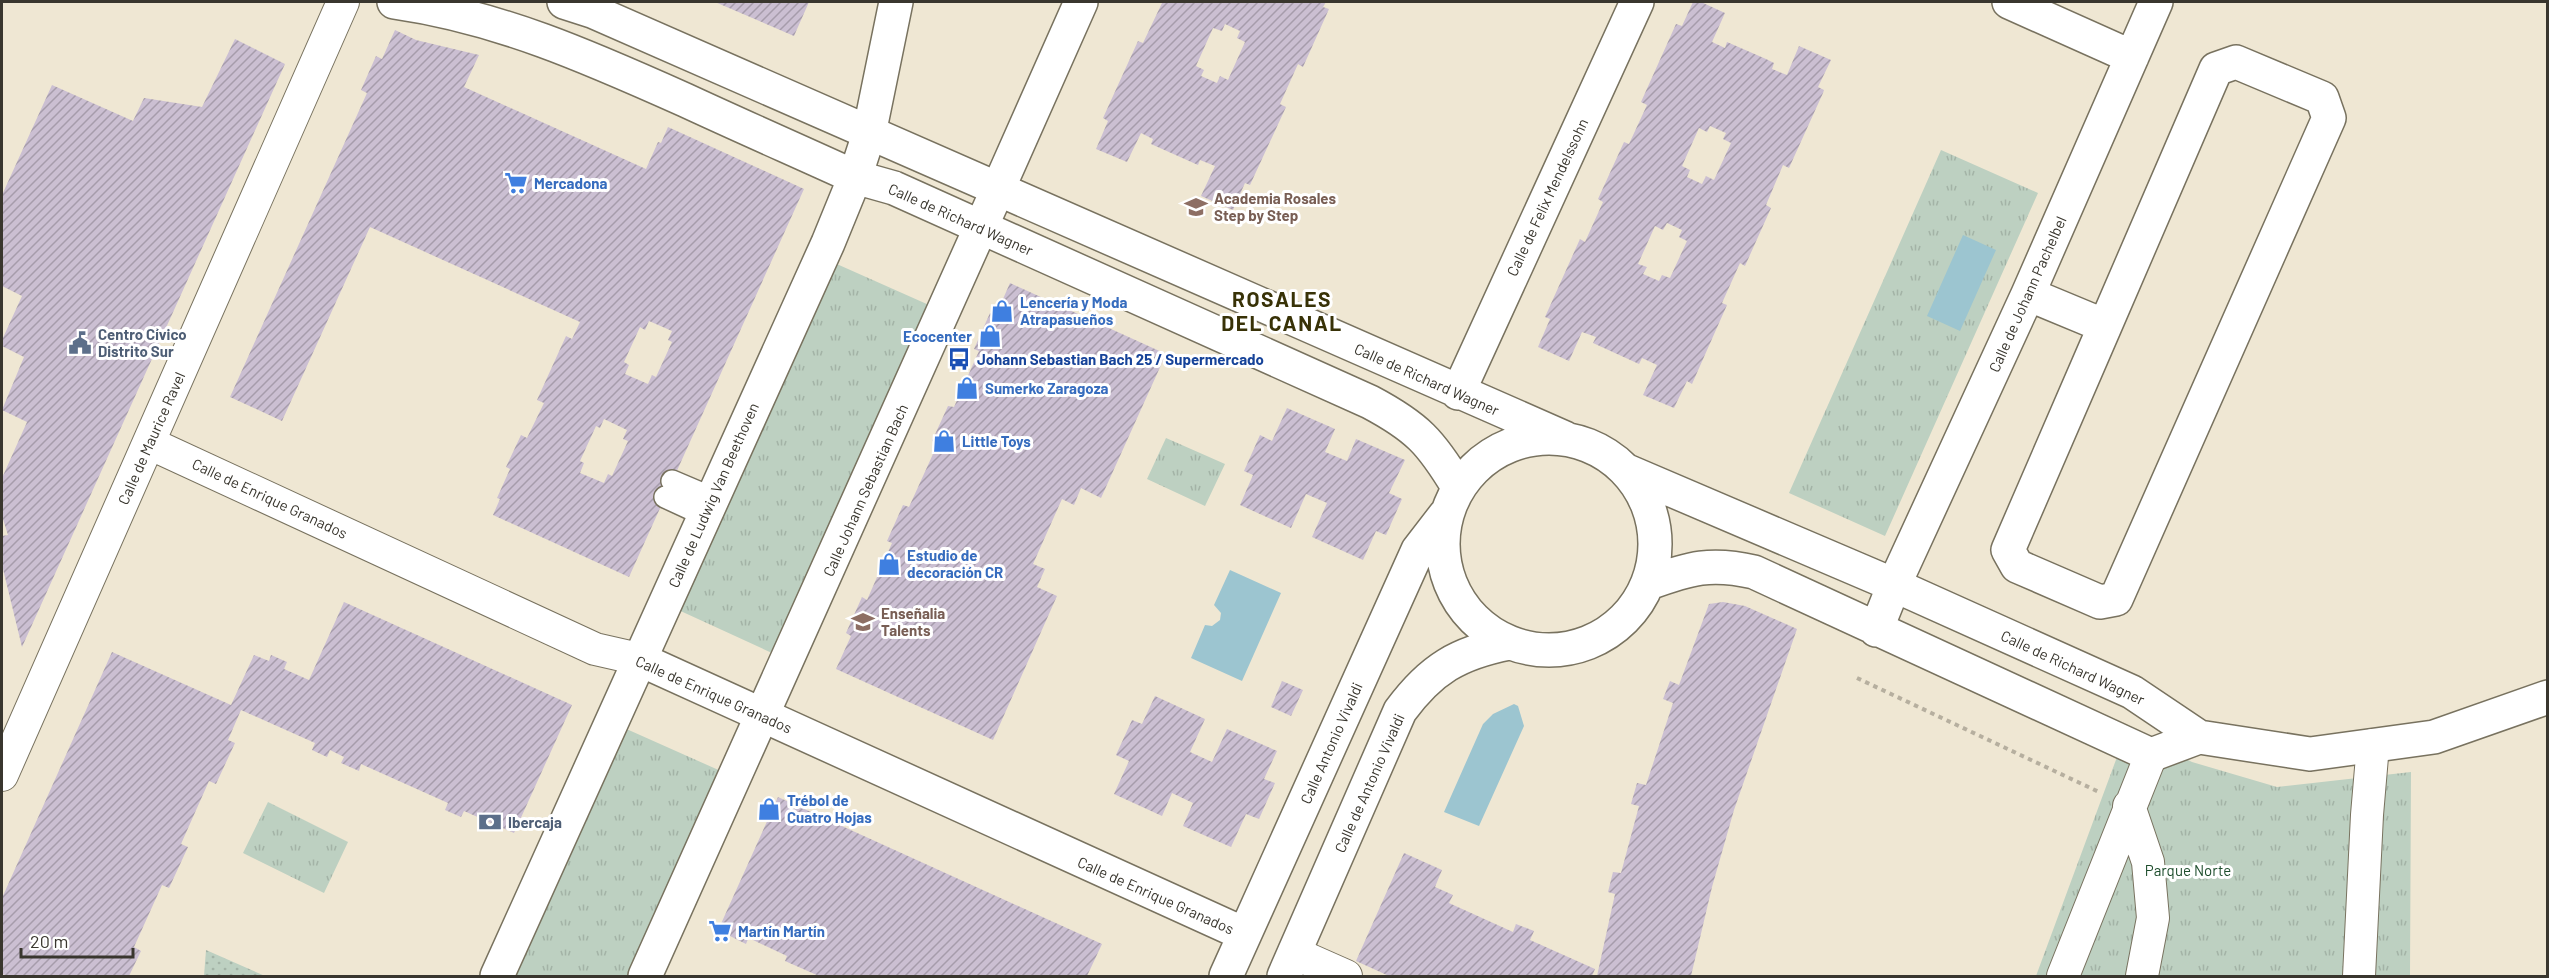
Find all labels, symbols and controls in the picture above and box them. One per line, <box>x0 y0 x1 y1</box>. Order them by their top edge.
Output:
street label: Calle de Felix Mendelssohn <box>1503 115 1591 279</box>
supermarket icon: Mercadona <box>503 170 529 196</box>
place label: Mercadona <box>534 174 607 192</box>
street label: Calle de Richard Wagner <box>886 179 1037 259</box>
place label: Academia Rosales Step by Step <box>1214 189 1336 224</box>
school or university icon: Academia Rosales Step by Step <box>1183 194 1209 220</box>
street label: Calle de Johann Pachelbel <box>1984 213 2070 375</box>
district label: ROSALES DEL CANAL <box>1221 286 1343 335</box>
place label: Lencería y Moda Atrapasueños <box>1020 293 1127 328</box>
shop icon: Lencería y Moda Atrapasueños <box>989 298 1015 324</box>
shop icon: Ecocenter <box>977 323 1003 349</box>
place label: Centro Cívico Distrito Sur <box>98 325 187 360</box>
place label: Ecocenter <box>903 327 972 345</box>
public building icon: Centro Cívico Distrito Sur <box>67 330 93 356</box>
street label: Calle de Richard Wagner <box>1352 339 1503 419</box>
bus stop icon: Johann Sebastian Bach 25 / Supermercado <box>946 346 972 372</box>
place label: Johann Sebastian Bach 25 / Supermercado <box>977 350 1264 368</box>
street label: Calle de Maurice Ravel <box>114 369 188 507</box>
shop icon: Sumerko Zaragoza <box>954 375 980 401</box>
place label: Sumerko Zaragoza <box>985 379 1109 397</box>
street label: Calle de Ludwig Van Beethoven <box>664 400 762 590</box>
street label: Calle Johann Sebastian Bach <box>819 401 911 579</box>
shop icon: Little Toys <box>931 428 957 454</box>
place label: Little Toys <box>962 432 1031 450</box>
street label: Calle de Enrique Granados <box>190 454 350 542</box>
place label: Estudio de decoración CR <box>907 546 1003 581</box>
shop icon: Estudio de decoración CR <box>876 551 902 577</box>
place label: Enseñalia Talents <box>881 604 945 639</box>
school or university icon: Enseñalia Talents <box>850 609 876 635</box>
street label: Calle de Richard Wagner <box>1998 626 2148 708</box>
street label: Calle de Enrique Granados <box>633 651 795 737</box>
street label: Calle Antonio Vivaldi <box>1296 680 1366 806</box>
street label: Calle de Antonio Vivaldi <box>1330 711 1408 855</box>
place label: Trébol de Cuatro Hojas <box>787 791 872 826</box>
shop icon: Trébol de Cuatro Hojas <box>756 796 782 822</box>
bank icon: Ibercaja <box>477 809 503 835</box>
place label: Ibercaja <box>508 813 562 831</box>
street label: Calle de Enrique Granados <box>1075 852 1237 938</box>
park label: Parque Norte <box>2145 861 2231 879</box>
supermarket icon: Martín Martín <box>707 918 733 944</box>
scale bar <box>21 921 134 959</box>
place label: Martín Martín <box>738 922 825 940</box>
text: 20 m <box>30 930 68 952</box>

